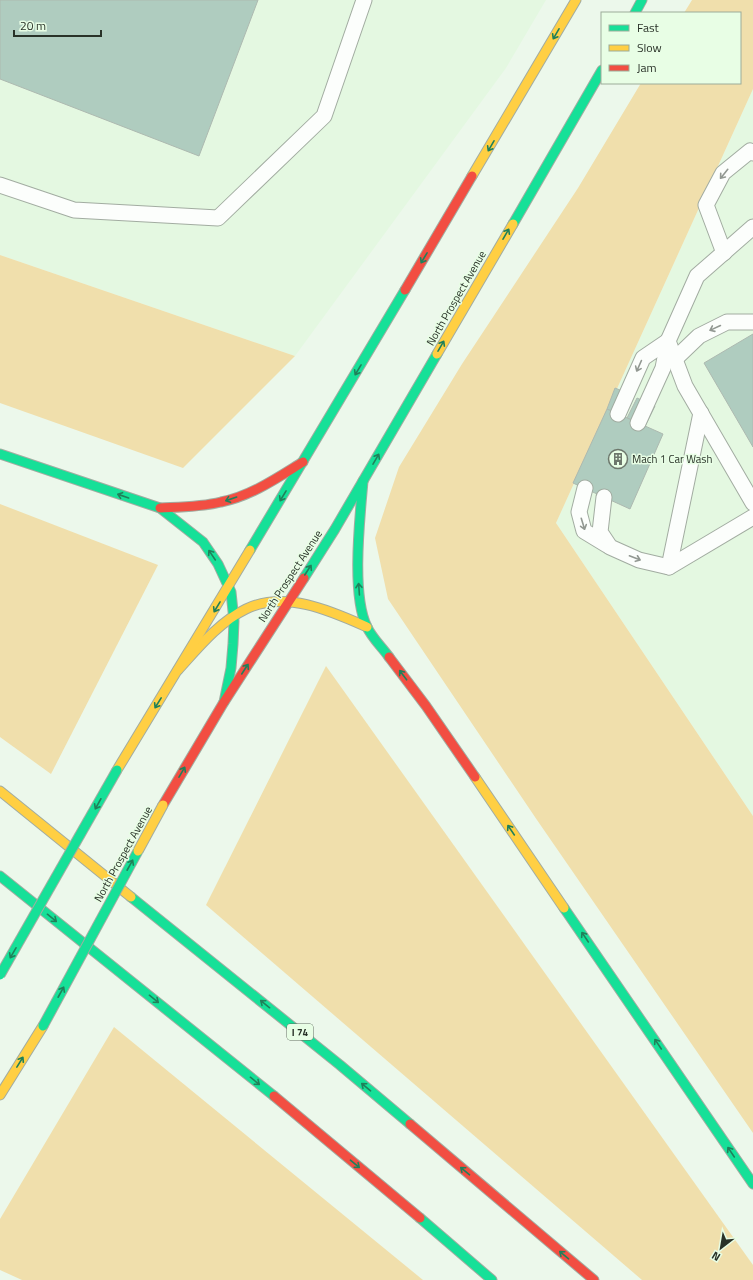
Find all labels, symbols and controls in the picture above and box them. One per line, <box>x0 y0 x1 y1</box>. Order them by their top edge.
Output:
scale bar <box>14 12 101 38</box>
legend <box>601 12 741 84</box>
text: 20 m <box>20 16 46 35</box>
text: Fast <box>637 18 660 37</box>
one-way arrow <box>552 28 560 40</box>
text: Slow <box>637 38 662 57</box>
text: Jam <box>637 58 657 77</box>
one-way arrow <box>486 140 494 152</box>
one-way arrow <box>719 169 728 179</box>
one-way arrow <box>503 228 511 240</box>
street label: North Prospect Avenue <box>422 247 490 348</box>
one-way arrow <box>420 252 428 264</box>
one-way arrow <box>710 325 722 332</box>
one-way arrow <box>438 340 446 352</box>
one-way arrow <box>635 360 642 372</box>
one-way arrow <box>354 364 362 376</box>
building icon: Mach 1 Car Wash <box>607 448 629 470</box>
place label: Mach 1 Car Wash <box>632 451 712 467</box>
one-way arrow <box>372 453 380 465</box>
one-way arrow <box>279 490 287 502</box>
one-way arrow <box>117 492 130 499</box>
one-way arrow <box>225 496 238 503</box>
one-way arrow <box>580 518 587 531</box>
street label: North Prospect Avenue <box>254 526 326 625</box>
one-way arrow <box>208 550 216 561</box>
one-way arrow <box>629 554 641 562</box>
one-way arrow <box>305 564 313 576</box>
one-way arrow <box>355 583 363 596</box>
one-way arrow <box>212 601 220 613</box>
one-way arrow <box>241 664 249 675</box>
one-way arrow <box>398 669 407 680</box>
one-way arrow <box>154 697 162 708</box>
one-way arrow <box>179 766 187 778</box>
one-way arrow <box>94 798 102 810</box>
street label: North Prospect Avenue <box>90 803 156 905</box>
one-way arrow <box>507 825 515 836</box>
one-way arrow <box>127 860 134 872</box>
one-way arrow <box>47 913 58 922</box>
one-way arrow <box>581 932 589 943</box>
one-way arrow <box>8 947 16 959</box>
one-way arrow <box>58 986 66 998</box>
one-way arrow <box>148 995 159 1004</box>
one-way arrow <box>260 1000 271 1009</box>
road number: I 74 <box>287 1024 313 1040</box>
one-way arrow <box>654 1039 662 1050</box>
one-way arrow <box>17 1056 25 1068</box>
one-way arrow <box>249 1077 260 1085</box>
one-way arrow <box>360 1082 371 1091</box>
one-way arrow <box>727 1147 735 1158</box>
one-way arrow <box>350 1159 360 1168</box>
one-way arrow <box>460 1166 470 1175</box>
north arrow <box>701 1228 741 1268</box>
text: N <box>708 1248 723 1265</box>
one-way arrow <box>559 1250 570 1259</box>

